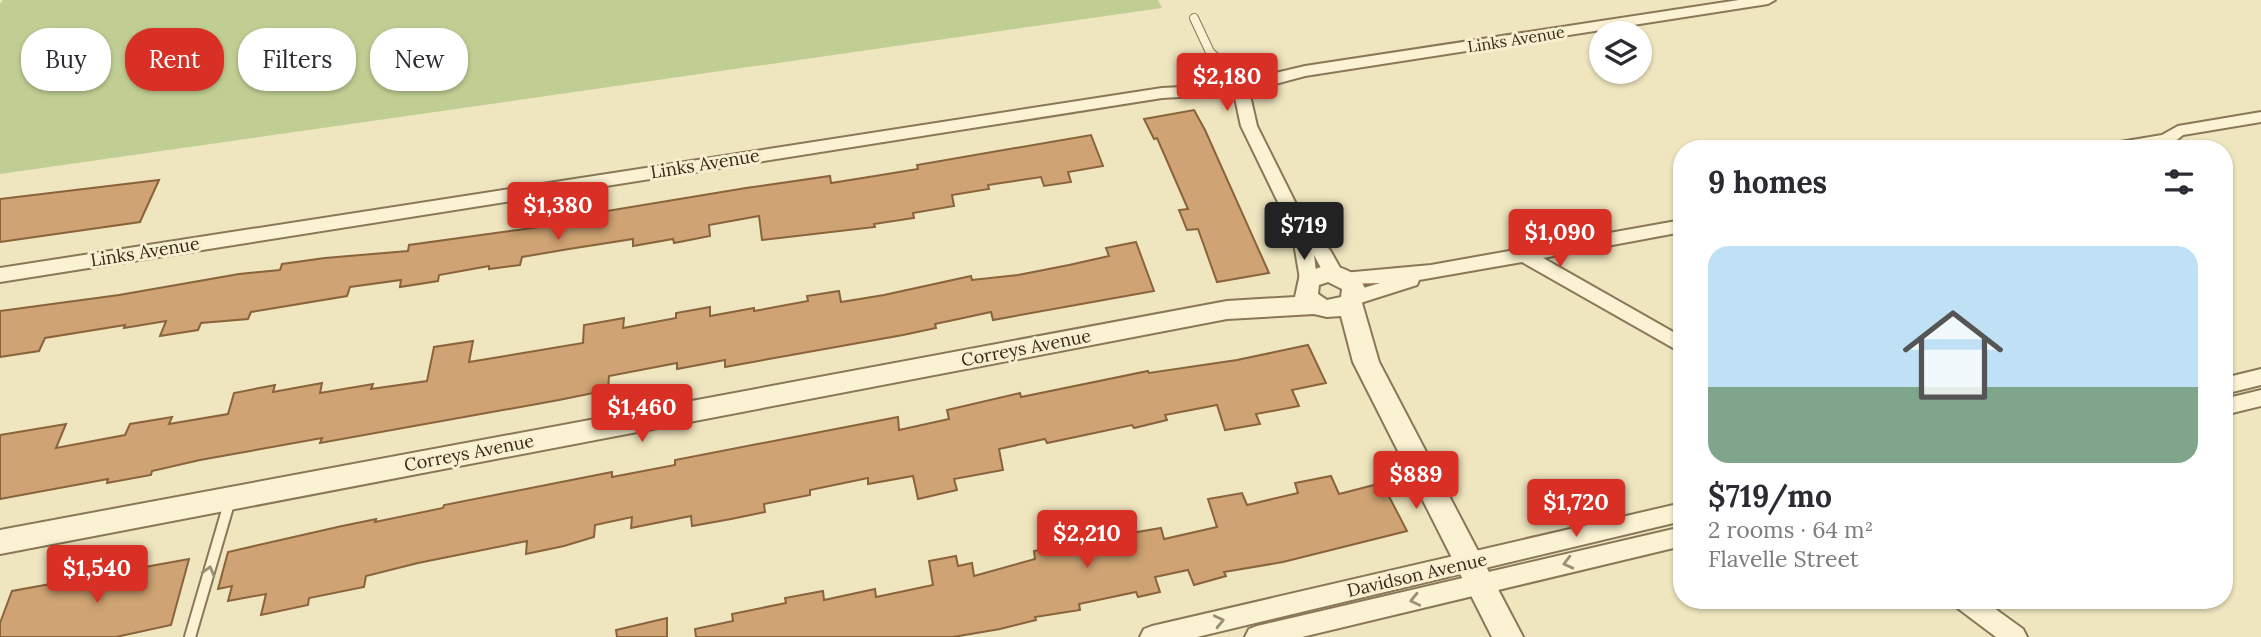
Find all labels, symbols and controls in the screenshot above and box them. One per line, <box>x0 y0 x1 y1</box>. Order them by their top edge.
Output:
street label: Links Avenue <box>1466 21 1566 57</box>
map controls <box>1589 21 1652 84</box>
button: layers <box>1589 21 1652 84</box>
chip: Buy <box>21 28 111 91</box>
chip: Rent <box>125 28 224 91</box>
chip: Filters <box>238 28 356 91</box>
chip: New <box>370 28 468 91</box>
pin: $2,180 <box>1170 54 1284 113</box>
text: $2,180 <box>1193 61 1261 90</box>
street label: Links Avenue <box>649 143 761 183</box>
text: 9 homes <box>1708 163 1827 201</box>
icon: filters <box>2160 163 2198 201</box>
pin: $1,380 <box>501 182 615 242</box>
text: $1,380 <box>523 190 593 219</box>
pin: $719 <box>1263 202 1345 262</box>
text: $719 <box>1281 210 1327 239</box>
pin: $1,090 <box>1503 210 1617 269</box>
text: $1,090 <box>1525 217 1595 246</box>
street label: Links Avenue <box>89 231 201 271</box>
icon: home <box>1890 292 2016 418</box>
street label: Correys Avenue <box>959 324 1093 371</box>
pin: $1,460 <box>585 384 699 444</box>
text: $1,460 <box>607 392 677 421</box>
street label: Correys Avenue <box>402 429 536 476</box>
pin: $889 <box>1375 452 1457 511</box>
text: $889 <box>1389 459 1443 488</box>
text: $719/mo <box>1708 477 1832 515</box>
pin: $1,720 <box>1519 480 1633 539</box>
text: $1,720 <box>1543 487 1609 516</box>
pin: $2,210 <box>1030 510 1144 570</box>
text: 2 rooms · 64 m² <box>1708 515 1873 544</box>
text: $2,210 <box>1053 518 1121 547</box>
text: Flavelle Street <box>1708 544 1859 573</box>
pin: $1,540 <box>40 546 154 605</box>
street label: Davidson Avenue <box>1345 547 1489 602</box>
text: $1,540 <box>63 553 131 582</box>
one-way arrow <box>1562 555 1574 569</box>
one-way arrow <box>200 566 215 578</box>
one-way arrow <box>1409 592 1421 606</box>
one-way arrow <box>1213 615 1225 629</box>

